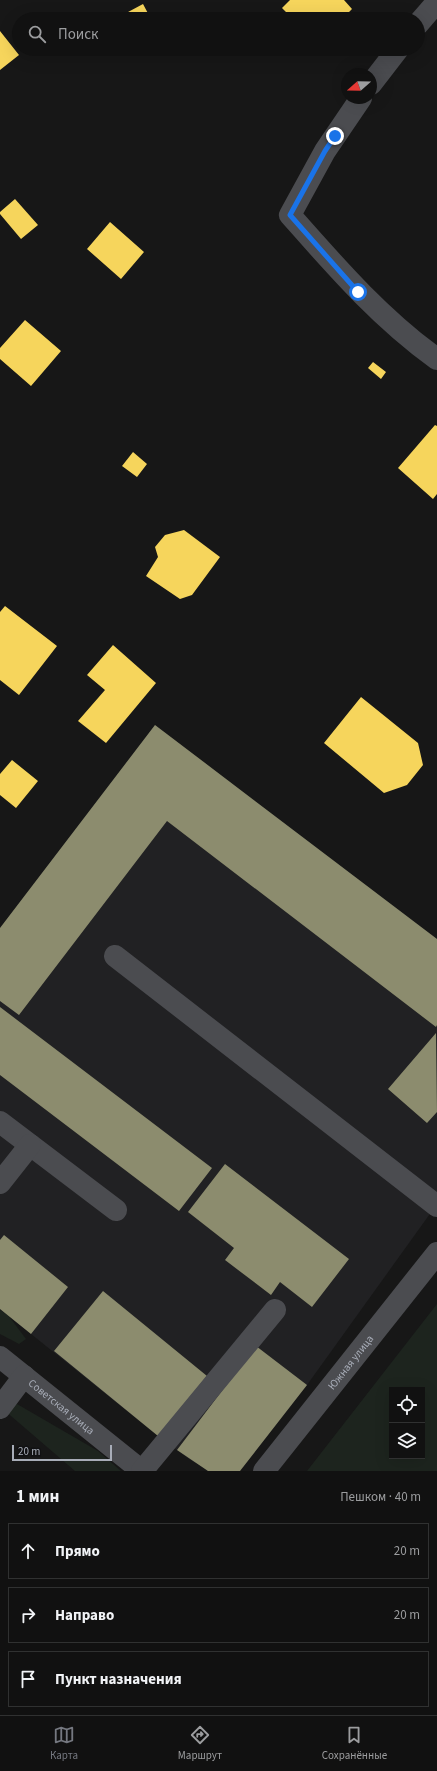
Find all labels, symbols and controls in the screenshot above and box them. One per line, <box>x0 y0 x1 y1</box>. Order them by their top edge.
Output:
search box <box>12 12 425 56</box>
icon: search <box>26 23 48 45</box>
text: Поиск <box>58 24 99 45</box>
north arrow <box>341 68 377 104</box>
route end <box>326 127 344 145</box>
route start <box>349 283 367 301</box>
street label: Южная улица <box>324 1332 377 1393</box>
street label: Советская улица <box>25 1375 98 1438</box>
map controls <box>389 1387 425 1459</box>
button: locate <box>389 1387 425 1423</box>
button: layers <box>389 1423 425 1459</box>
scale bar <box>12 1443 112 1462</box>
text: 20 m <box>18 1444 40 1459</box>
text: 1 мин <box>16 1485 59 1509</box>
text: Пешком · 40 m <box>340 1488 421 1506</box>
icon: ahead <box>17 1540 39 1562</box>
text: Прямо <box>55 1541 100 1562</box>
text: 20 m <box>394 1542 420 1560</box>
icon: right <box>17 1604 39 1626</box>
text: Направо <box>55 1605 114 1626</box>
text: 20 m <box>394 1606 420 1624</box>
icon: arrive <box>17 1668 39 1690</box>
text: Пункт назначения <box>55 1669 182 1690</box>
tab: Карта <box>50 1724 78 1763</box>
tab: Маршрут <box>178 1724 222 1763</box>
tab: Сохранённые <box>322 1724 387 1763</box>

